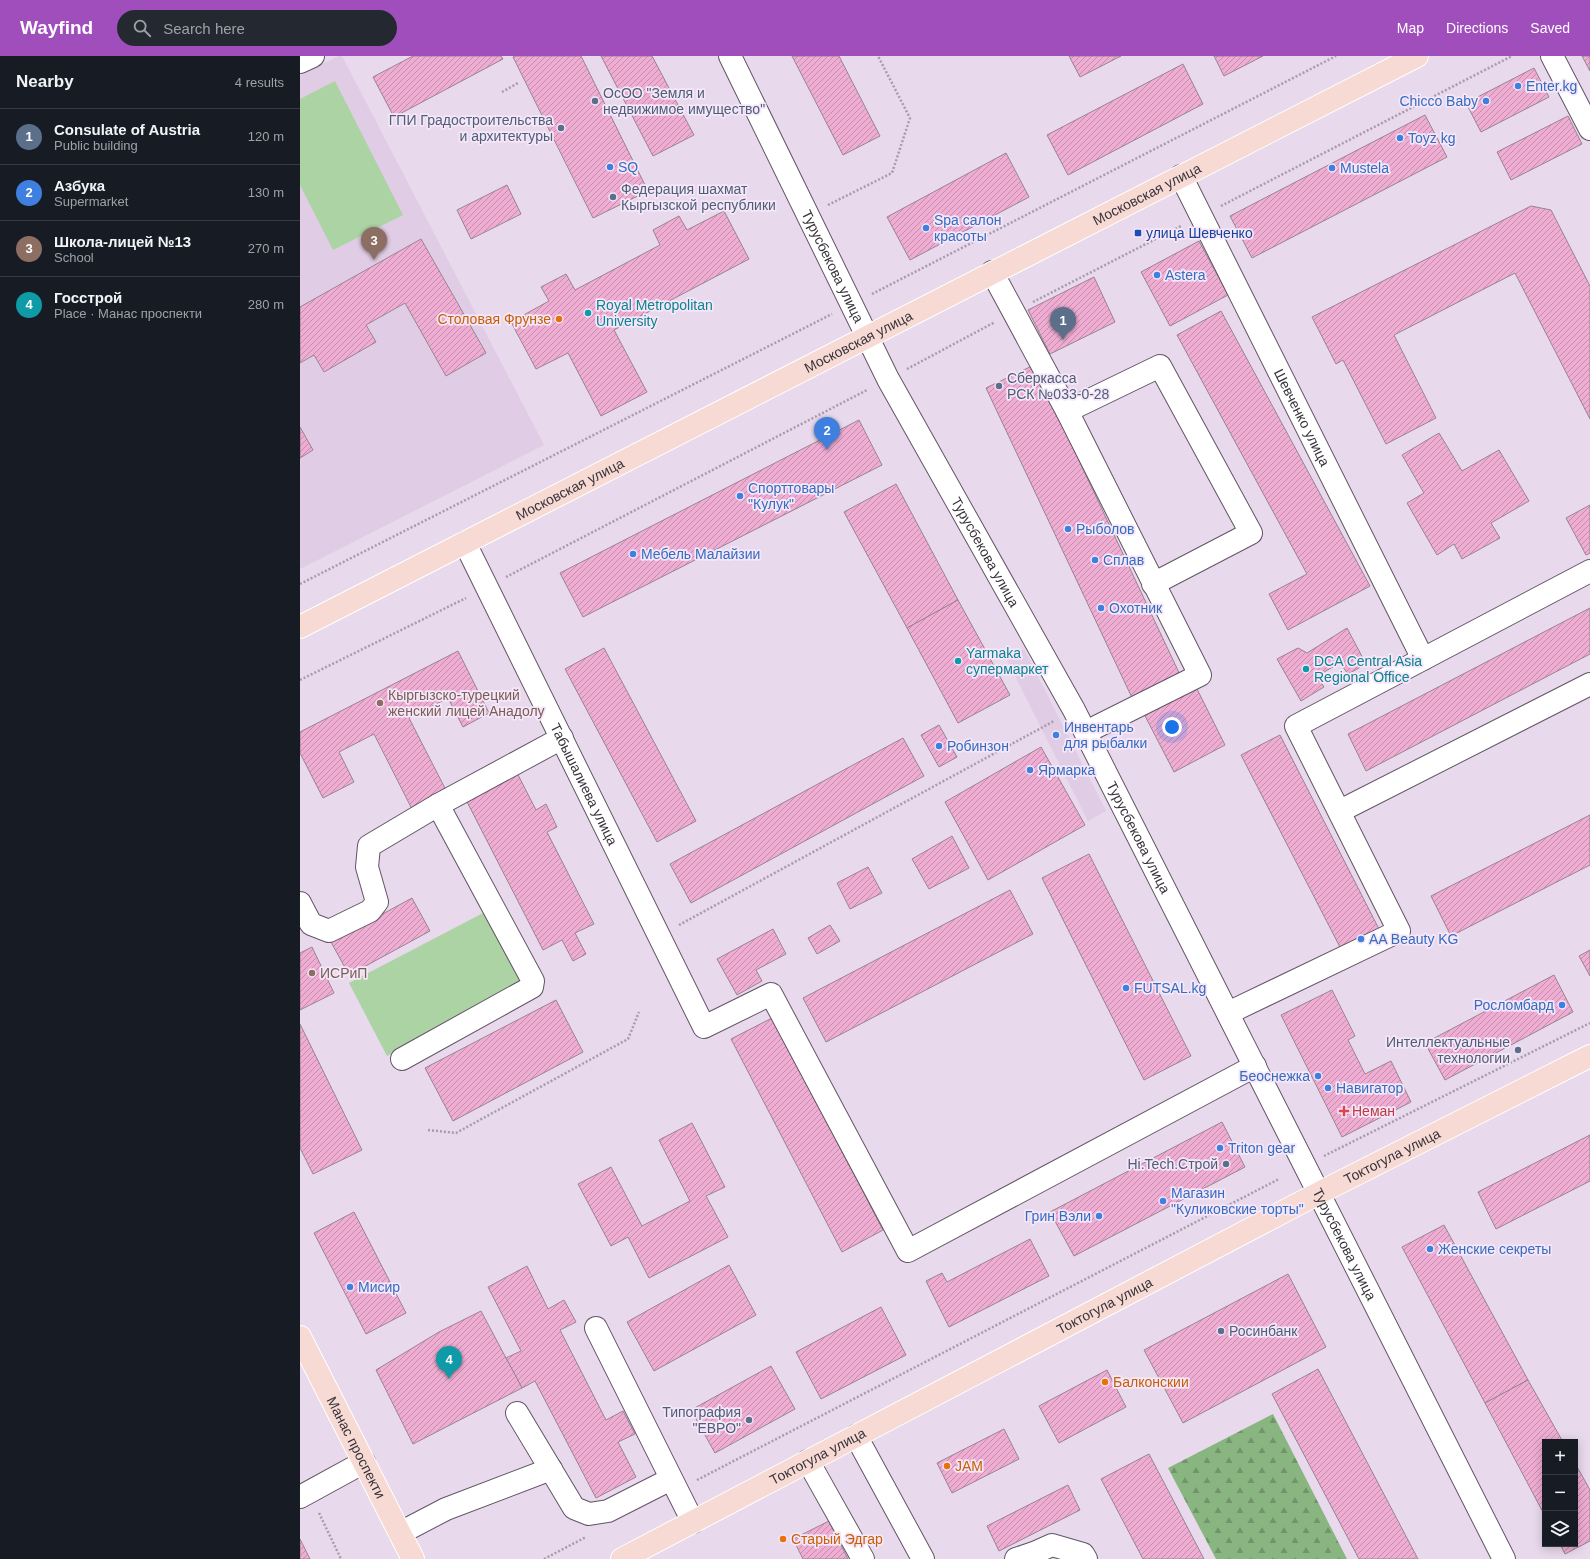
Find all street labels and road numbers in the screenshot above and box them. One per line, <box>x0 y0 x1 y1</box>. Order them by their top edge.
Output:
street label: Московская улица <box>1090 160 1204 228</box>
street label: Турусбекова улица <box>799 207 867 325</box>
street label: Московская улица <box>802 307 915 376</box>
street label: Шевченко улица <box>1271 366 1333 469</box>
street label: Московская улица <box>513 455 627 523</box>
street label: Турусбекова улица <box>948 494 1022 610</box>
street label: Табышалиева улица <box>547 721 621 848</box>
street label: Турусбекова улица <box>1103 779 1174 896</box>
street label: Токтогула улица <box>1341 1125 1443 1187</box>
street label: Турусбекова улица <box>1310 1186 1380 1303</box>
street label: Токтогула улица <box>1054 1274 1155 1337</box>
street label: Манас проспекти <box>324 1394 389 1501</box>
street label: Токтогула улица <box>767 1424 868 1488</box>

